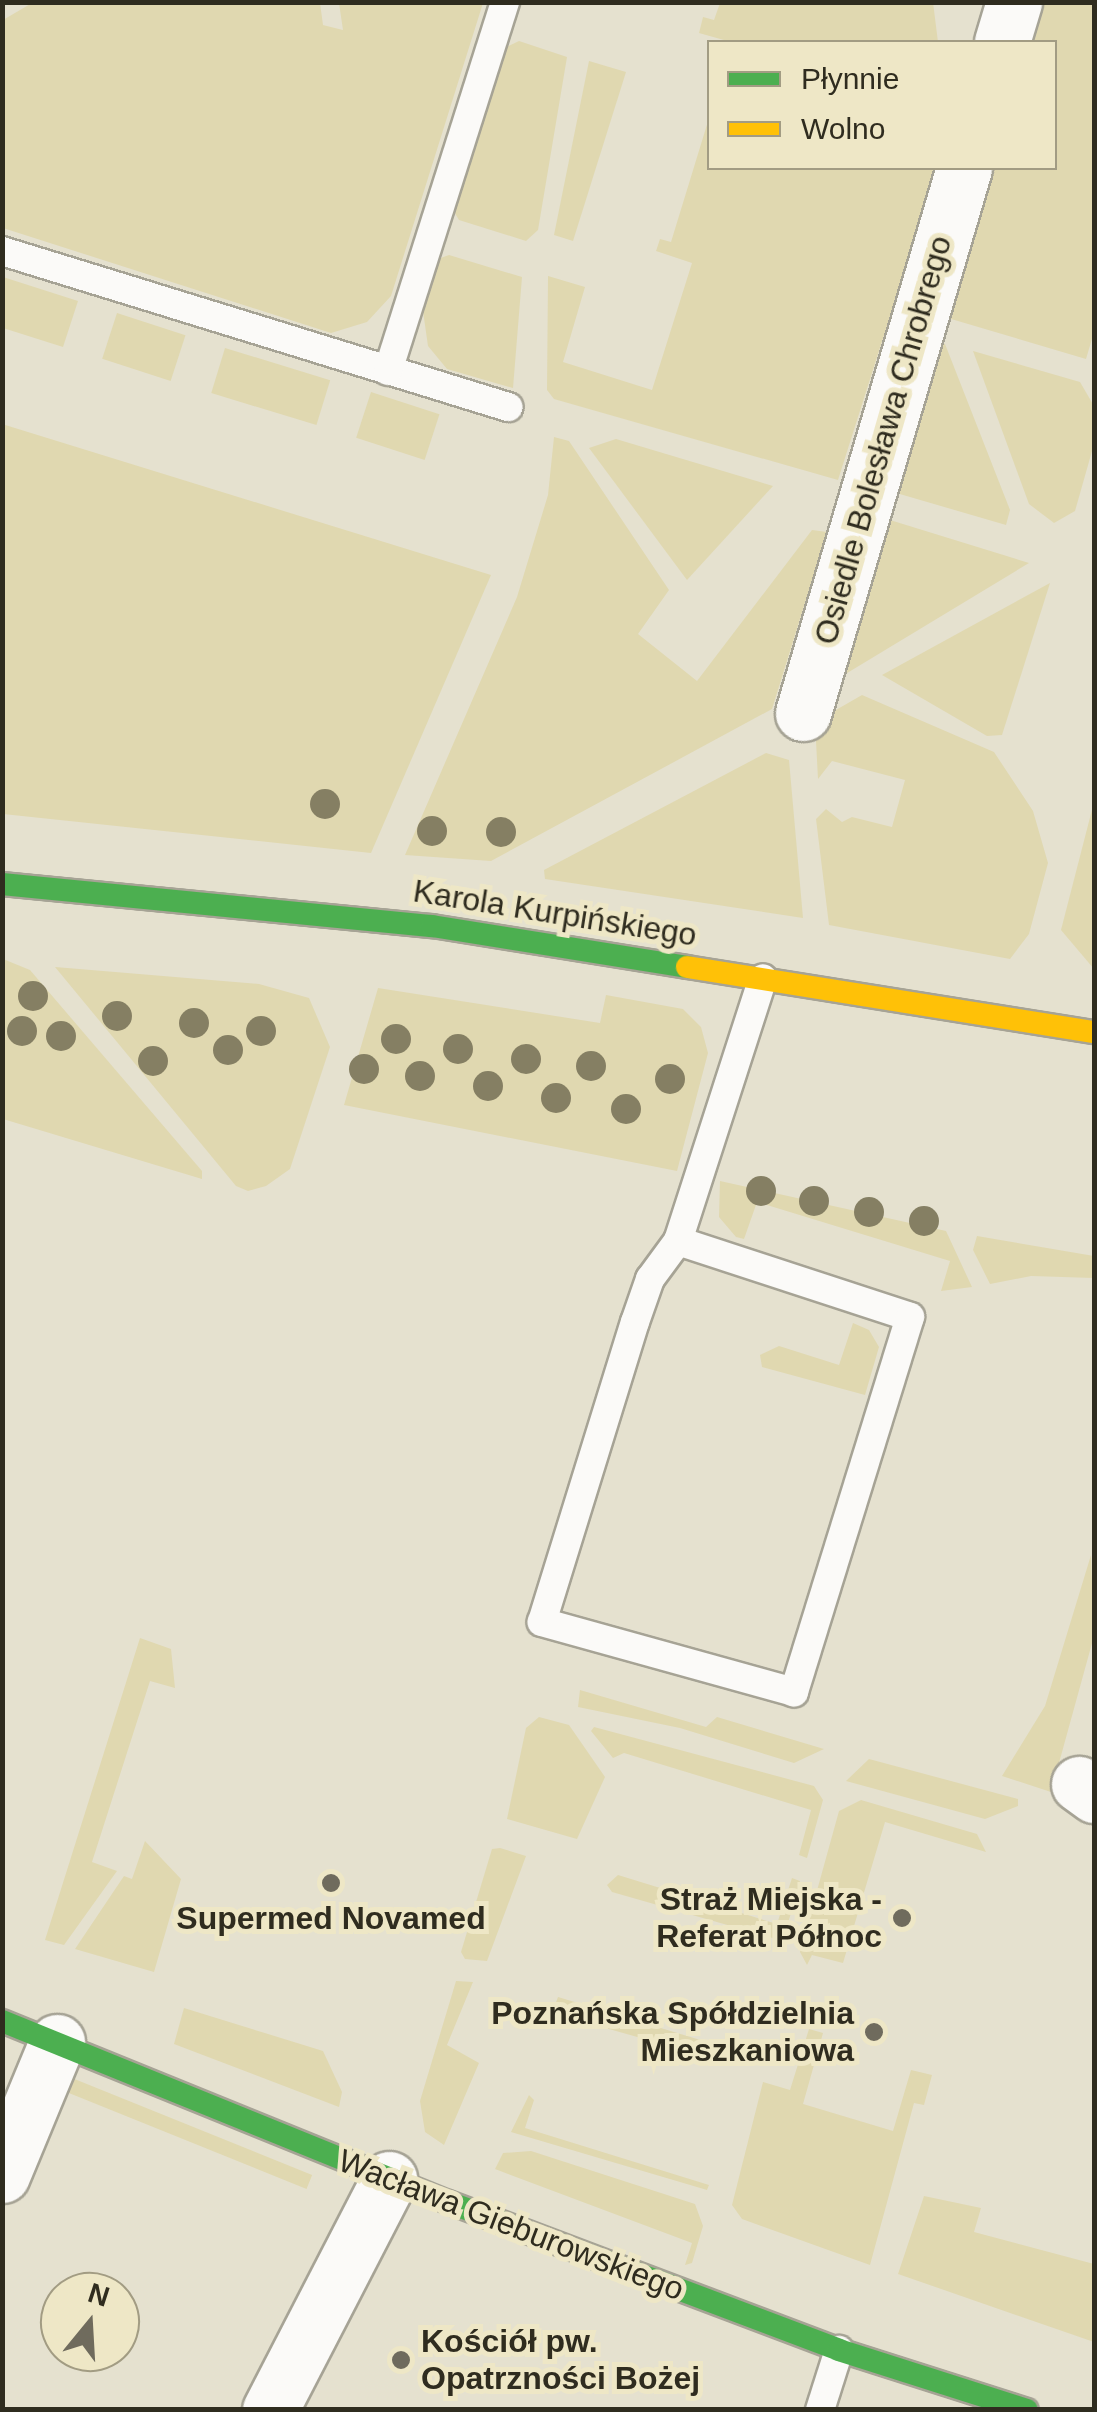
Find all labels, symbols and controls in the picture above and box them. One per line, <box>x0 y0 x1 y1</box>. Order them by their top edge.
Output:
legend <box>707 40 1057 170</box>
text: Płynnie <box>801 62 899 95</box>
text: Wolno <box>801 112 886 145</box>
street label: Osiedle Bolesława Chrobrego <box>806 231 960 649</box>
street label: Karola Kurpińskiego <box>411 872 699 954</box>
marker: Supermed Novamed <box>320 1872 342 1894</box>
place label: Straż Miejska - Referat Północ <box>656 1881 882 1956</box>
place label: Supermed Novamed <box>176 1899 486 1937</box>
marker: Straż Miejska - Referat Północ <box>891 1907 913 1929</box>
place label: Poznańska Spółdzielnia Mieszkaniowa <box>491 1995 854 2070</box>
marker: Poznańska Spółdzielnia Mieszkaniowa <box>863 2021 885 2043</box>
street label: Wacława Gieburowskiego <box>333 2141 689 2309</box>
north arrow <box>40 2272 140 2372</box>
text: N <box>84 2277 113 2313</box>
place label: Kościół pw. Opatrzności Bożej <box>421 2323 700 2398</box>
marker: Kościół pw. Opatrzności Bożej <box>390 2349 412 2371</box>

